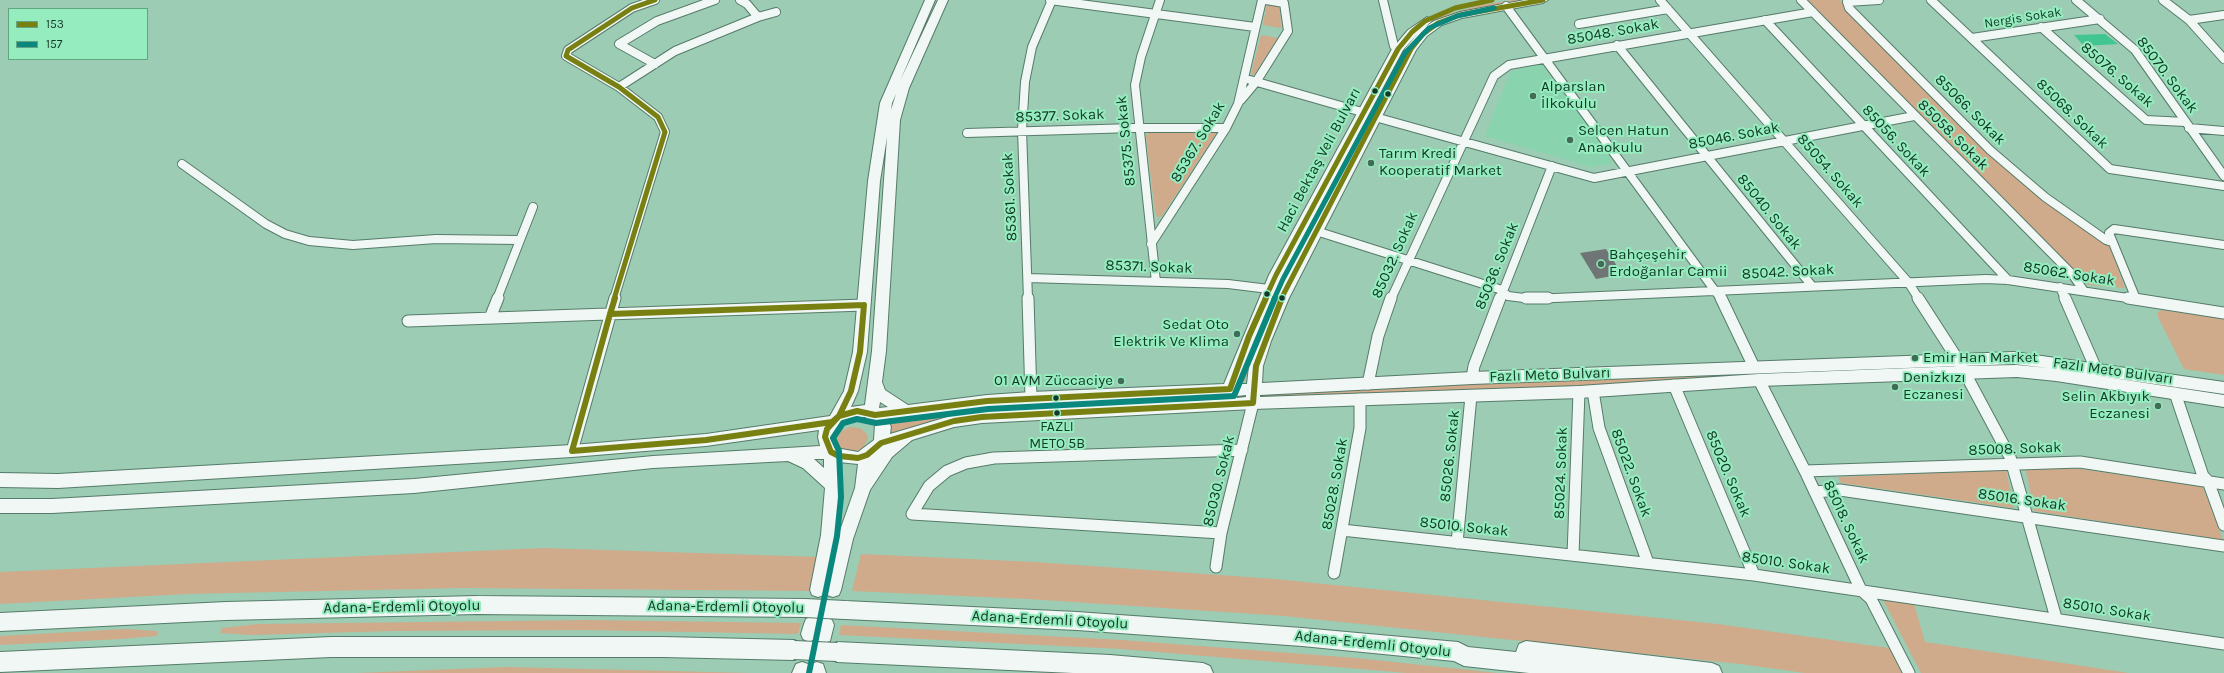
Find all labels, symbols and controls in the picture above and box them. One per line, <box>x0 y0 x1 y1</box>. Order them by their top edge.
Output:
street label: Nergis Sokak <box>1983 4 2063 32</box>
legend <box>8 8 148 60</box>
street label: 85048. Sokak <box>1566 15 1660 49</box>
text: 153 <box>46 17 64 31</box>
street label: 85070. Sokak <box>2132 33 2202 117</box>
text: 157 <box>46 37 62 51</box>
street label: 85076. Sokak <box>2077 38 2157 112</box>
street label: 85066. Sokak <box>1931 71 2009 149</box>
street label: 85068. Sokak <box>2032 75 2112 153</box>
place label: Alparslan İlkokulu <box>1541 78 1606 113</box>
street label: Haci Bektaş Veli Bulvarı <box>1273 85 1365 235</box>
unlabelled marker <box>1370 86 1380 96</box>
unlabelled marker <box>1383 89 1393 99</box>
marker: Alparslan İlkokulu <box>1528 91 1538 101</box>
street label: 85375. Sokak <box>1112 95 1140 187</box>
street label: 85058. Sokak <box>1914 96 1992 174</box>
street label: 85367. Sokak <box>1167 98 1229 186</box>
street label: 85056. Sokak <box>1858 101 1934 181</box>
street label: 85377. Sokak <box>1015 105 1105 127</box>
street label: 85046. Sokak <box>1687 118 1781 154</box>
place label: Selcen Hatun Anaokulu <box>1578 122 1669 157</box>
street label: 85054. Sokak <box>1793 130 1867 212</box>
marker: Selcen Hatun Anaokulu <box>1565 135 1575 145</box>
place label: Tarım Kredi Kooperatif Market <box>1379 145 1502 180</box>
street label: 85361. Sokak <box>999 152 1021 242</box>
marker: Tarım Kredi Kooperatif Market <box>1366 158 1376 168</box>
street label: 85040. Sokak <box>1733 170 1805 254</box>
street label: 85032. Sokak <box>1368 209 1422 301</box>
street label: 85036. Sokak <box>1471 220 1523 312</box>
place label: Bahçeşehir Erdoğanlar Camii <box>1609 246 1728 281</box>
street label: 85371. Sokak <box>1105 256 1193 278</box>
street label: 85062. Sokak <box>2022 258 2116 290</box>
marker: Bahçeşehir Erdoğanlar Camii <box>1596 259 1606 269</box>
street label: 85042. Sokak <box>1741 261 1835 283</box>
unlabelled marker <box>1262 289 1272 299</box>
unlabelled marker <box>1277 293 1287 303</box>
place label: Sedat Oto Elektrik Ve Klima <box>1113 316 1229 351</box>
marker: Sedat Oto Elektrik Ve Klima <box>1232 329 1242 339</box>
place label: Emir Han Market <box>1923 349 2038 367</box>
marker: Emir Han Market <box>1910 353 1920 363</box>
street label: Fazlı Meto Bulvarı <box>2052 354 2174 388</box>
street label: Fazlı Meto Bulvarı <box>1489 364 1611 386</box>
place label: Denizkızı Eczanesi <box>1903 369 1966 404</box>
place label: 01 AVM Züccaciye <box>994 372 1113 390</box>
marker: 01 AVM Züccaciye <box>1116 376 1126 386</box>
marker: Denizkızı Eczanesi <box>1890 382 1900 392</box>
place label: Selin Akbıyık Eczanesi <box>2062 388 2150 423</box>
unlabelled marker <box>1051 393 1061 403</box>
marker: Selin Akbıyık Eczanesi <box>2153 401 2163 411</box>
marker: FAZLI METO 5B <box>1052 408 1062 418</box>
street label: 85026. Sokak <box>1436 409 1464 503</box>
place label: FAZLI METO 5B <box>1029 419 1085 452</box>
street label: 85022. Sokak <box>1607 426 1655 520</box>
street label: 85024. Sokak <box>1550 427 1572 519</box>
street label: 85020. Sokak <box>1702 428 1754 520</box>
street label: 85030. Sokak <box>1199 434 1239 528</box>
street label: 85028. Sokak <box>1318 437 1352 531</box>
street label: 85008. Sokak <box>1968 438 2062 460</box>
street label: 85018. Sokak <box>1819 478 1873 566</box>
street label: 85016. Sokak <box>1977 485 2067 515</box>
street label: 85010. Sokak <box>1419 513 1509 541</box>
street label: 85010. Sokak <box>1741 548 1831 578</box>
street label: 85010. Sokak <box>2062 594 2152 626</box>
street label: Adana-Erdemli Otoyolu <box>323 597 481 617</box>
street label: Adana-Erdemli Otoyolu <box>647 597 805 617</box>
street label: Adana-Erdemli Otoyolu <box>971 607 1129 633</box>
street label: Adana-Erdemli Otoyolu <box>1294 627 1452 661</box>

